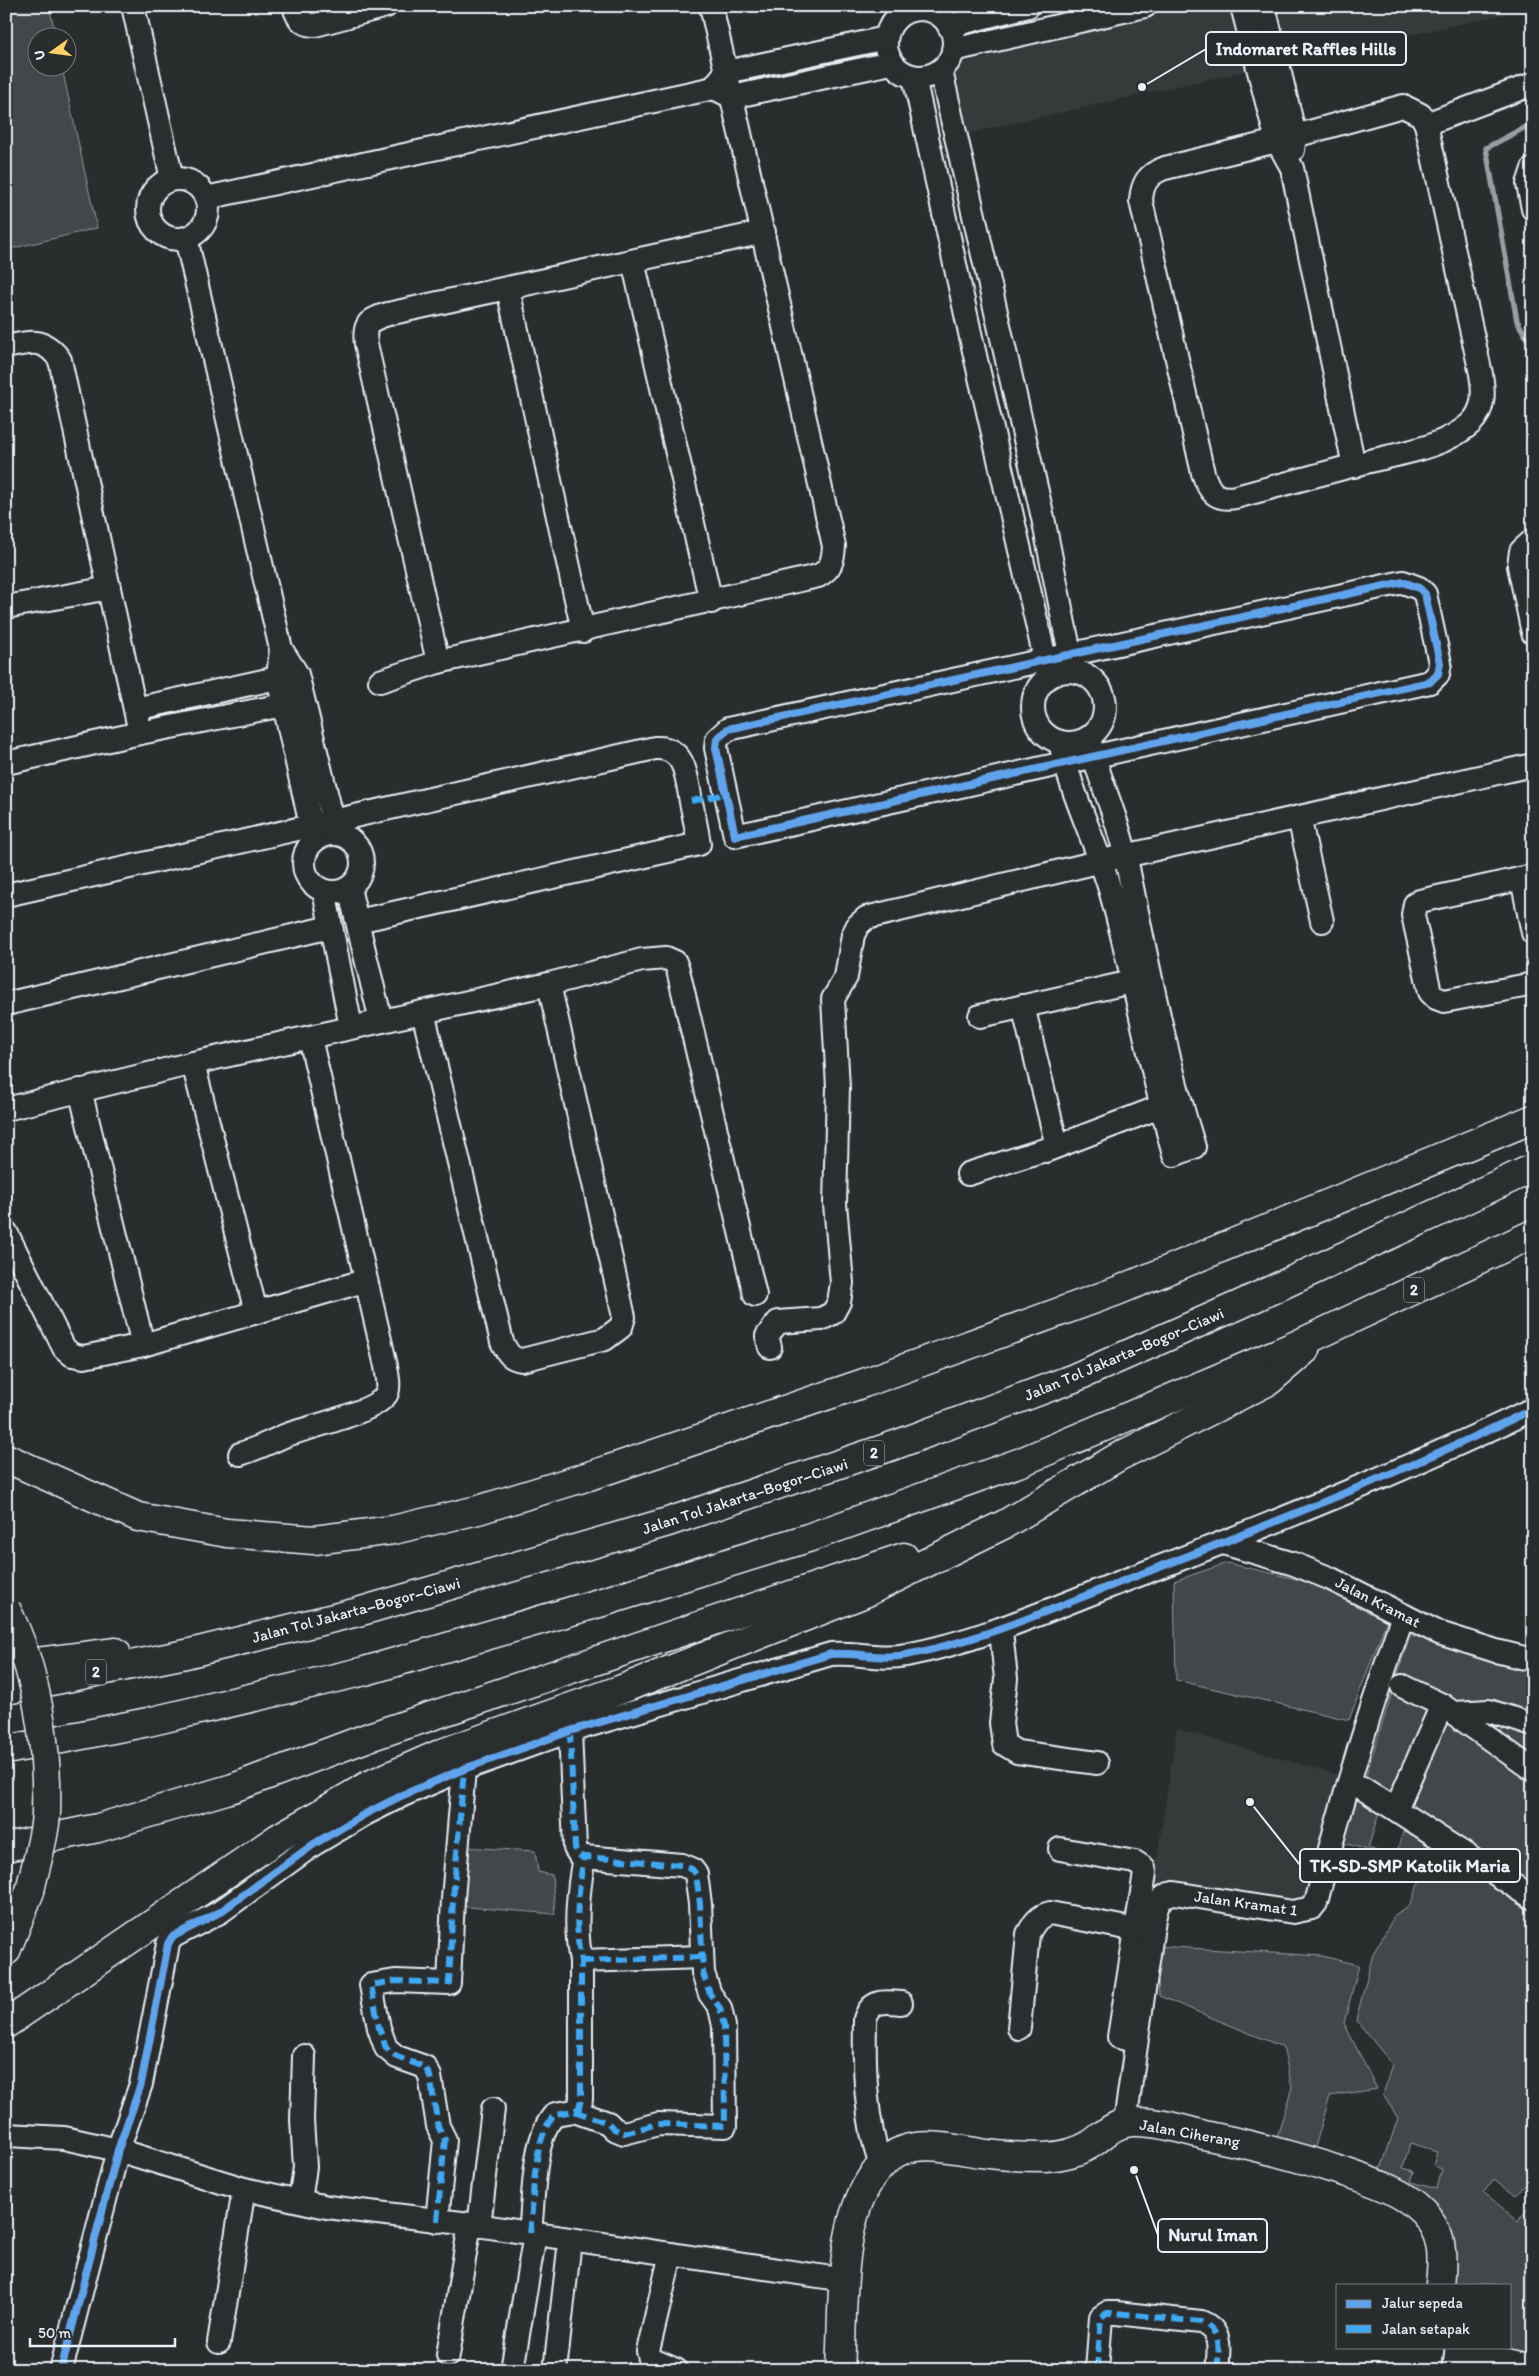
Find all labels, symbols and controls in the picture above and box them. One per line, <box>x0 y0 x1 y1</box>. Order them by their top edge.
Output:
north arrow <box>28 28 78 78</box>
callout: Indomaret Raffles Hills <box>1206 32 1406 65</box>
text: Indomaret Raffles Hills <box>1216 38 1396 60</box>
text: U <box>30 48 49 62</box>
road number: 2 <box>1404 1278 1424 1302</box>
street label: Jalan Tol Jakarta–Bogor–Ciawi <box>1021 1303 1227 1405</box>
road number: 2 <box>864 1440 884 1466</box>
street label: Jalan Tol Jakarta–Bogor–Ciawi <box>640 1454 850 1538</box>
street label: Jalan Kramat <box>1332 1572 1424 1632</box>
street label: Jalan Tol Jakarta–Bogor–Ciawi <box>250 1573 462 1647</box>
road number: 2 <box>86 1660 106 1684</box>
callout: TK-SD-SMP Katolik Maria <box>1300 1849 1520 1882</box>
text: TK-SD-SMP Katolik Maria <box>1309 1855 1511 1877</box>
street label: Jalan Kramat 1 <box>1193 1886 1299 1920</box>
street label: Jalan Ciherang <box>1138 2115 1243 2151</box>
callout: Nurul Iman <box>1158 2219 1267 2252</box>
text: Nurul Iman <box>1168 2224 1259 2246</box>
legend <box>1336 2284 1512 2348</box>
text: Jalur sepeda <box>1382 2294 1463 2312</box>
scale bar <box>30 2316 175 2348</box>
text: Jalan setapak <box>1382 2320 1470 2338</box>
text: 50 m <box>38 2324 71 2342</box>

